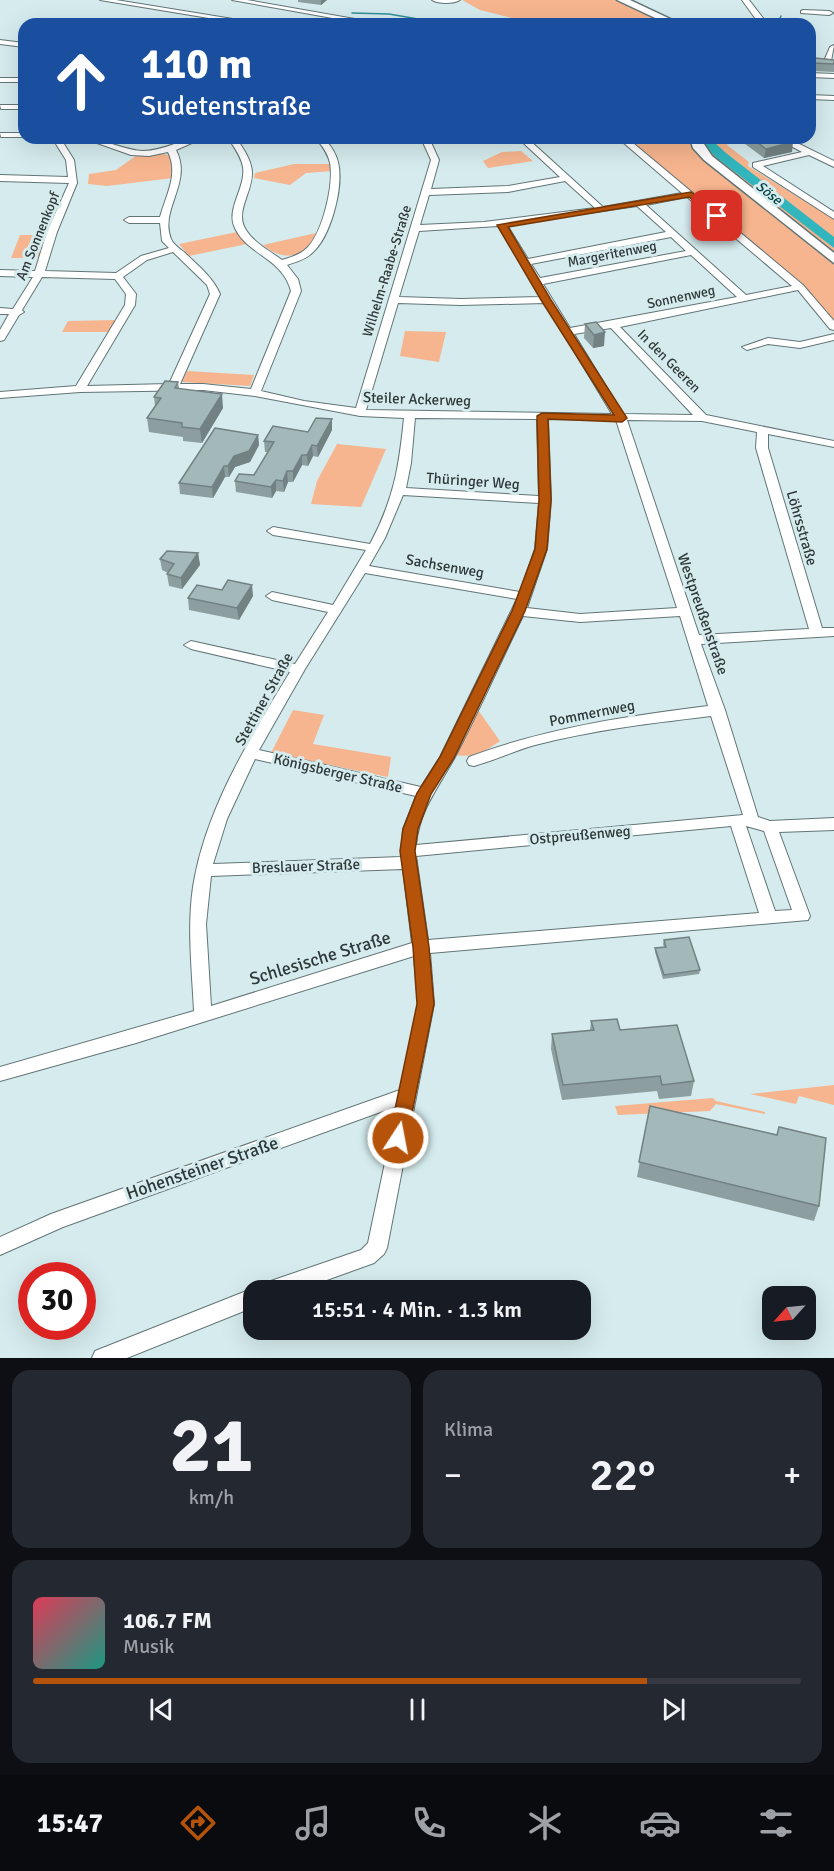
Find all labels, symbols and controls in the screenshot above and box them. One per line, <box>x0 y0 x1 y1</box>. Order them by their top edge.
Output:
text: 110 m <box>141 39 252 90</box>
icon: ahead <box>42 42 120 120</box>
text: Sudetenstraße <box>141 90 311 123</box>
water label: Söse <box>753 178 786 209</box>
street label: Am Sonnenkopf <box>13 188 64 283</box>
pin <box>691 190 742 241</box>
icon: arrive <box>700 199 733 232</box>
street label: Wilhelm-Raabe-Straße <box>359 203 415 339</box>
street label: Margeritenweg <box>566 237 658 271</box>
street label: Sonnenweg <box>645 282 717 312</box>
street label: In den Geeren <box>634 326 704 396</box>
street label: Steiler Ackerweg <box>363 388 472 410</box>
street label: Thüringer Weg <box>426 469 520 493</box>
street label: Löhrsstraße <box>783 488 821 568</box>
street label: Sachsenweg <box>404 550 486 582</box>
street label: Westpreußenstraße <box>674 551 732 677</box>
street label: Stettiner Straße <box>231 649 297 749</box>
street label: Pommernweg <box>548 696 636 730</box>
street label: Königsberger Straße <box>272 749 404 797</box>
street label: Ostpreußenweg <box>529 822 631 848</box>
street label: Breslauer Straße <box>252 855 360 877</box>
street label: Schlesische Straße <box>247 926 393 990</box>
position arrow <box>366 1106 430 1170</box>
street label: Hohensteiner Straße <box>123 1132 281 1204</box>
speed limit sign: 30 <box>18 1262 96 1340</box>
north arrow <box>762 1286 816 1340</box>
map controls <box>762 1286 816 1340</box>
text: 15:51 · 4 Min. · 1.3 km <box>312 1296 522 1323</box>
text: 21 <box>169 1398 254 1494</box>
text: Klima <box>444 1417 493 1442</box>
text: 22° <box>590 1448 655 1503</box>
text: − <box>444 1455 462 1496</box>
text: + <box>783 1455 801 1496</box>
text: km/h <box>189 1485 234 1510</box>
text: 106.7 FM <box>123 1607 212 1634</box>
text: Musik <box>123 1634 174 1659</box>
icon: previous <box>145 1693 178 1726</box>
icon: pause <box>401 1693 434 1726</box>
icon: next <box>657 1693 690 1726</box>
icon: directions <box>177 1802 219 1844</box>
icon: music <box>292 1802 334 1844</box>
icon: phone <box>408 1802 450 1844</box>
icon: climate <box>524 1802 566 1844</box>
icon: car <box>639 1802 681 1844</box>
icon: filters <box>755 1802 797 1844</box>
text: 15:47 <box>37 1807 103 1840</box>

